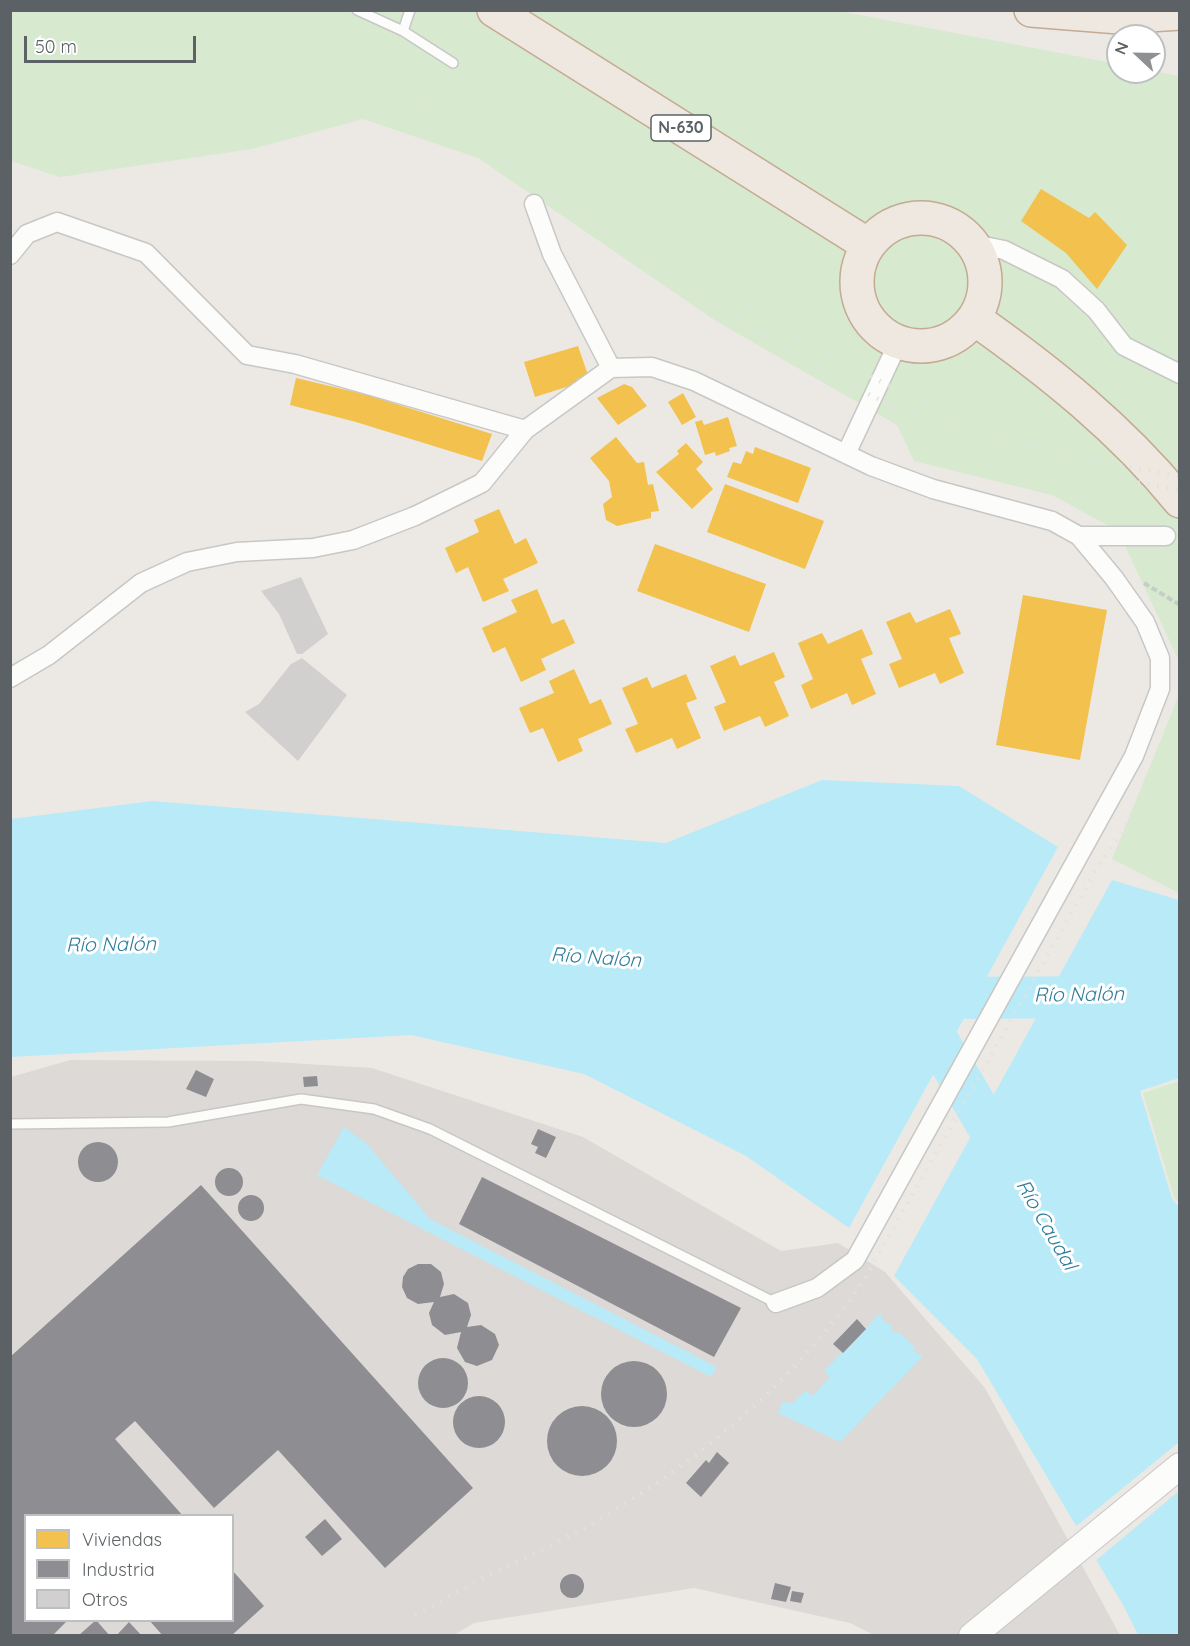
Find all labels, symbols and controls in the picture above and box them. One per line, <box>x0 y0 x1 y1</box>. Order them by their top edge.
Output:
scale bar <box>27 24 200 62</box>
north arrow <box>1106 24 1166 84</box>
text: 50 m <box>35 35 77 58</box>
text: N <box>1110 39 1133 57</box>
road number: N-630 <box>651 115 711 141</box>
water label: Río Nalón <box>66 932 156 958</box>
water label: Río Nalón <box>550 943 642 973</box>
water label: Río Nalón <box>1034 982 1124 1008</box>
water label: Río Caudal <box>1011 1176 1081 1274</box>
legend <box>24 1514 234 1622</box>
text: Viviendas <box>82 1528 162 1551</box>
text: Industria <box>82 1558 155 1581</box>
text: Otros <box>82 1588 128 1611</box>

